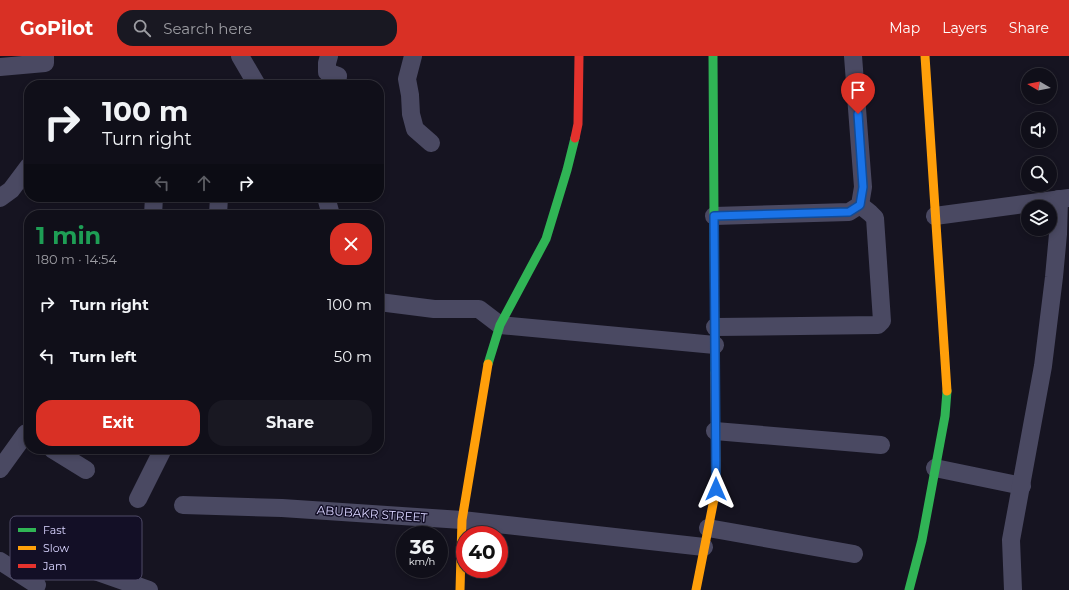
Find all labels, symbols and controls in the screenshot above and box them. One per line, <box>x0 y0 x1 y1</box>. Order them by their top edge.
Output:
search box <box>117 10 397 46</box>
text: GoPilot <box>20 17 93 40</box>
icon: search <box>131 17 153 39</box>
text: Search here <box>163 19 252 38</box>
text: Map <box>889 19 920 37</box>
text: Layers <box>942 19 987 37</box>
text: Share <box>1009 19 1049 37</box>
north arrow <box>1021 68 1057 104</box>
map controls <box>1021 68 1057 236</box>
pin <box>841 73 875 114</box>
icon: arrive <box>847 79 869 101</box>
text: 100 m <box>102 94 188 128</box>
icon: right <box>36 96 88 148</box>
button: sound <box>1021 112 1057 148</box>
text: Turn right <box>102 128 192 150</box>
button: search <box>1021 156 1057 192</box>
icon: left <box>151 172 173 194</box>
icon: ahead <box>193 172 215 194</box>
icon: right <box>235 172 257 194</box>
button: layers <box>1021 200 1057 236</box>
text: 1 min <box>36 221 101 250</box>
button: close <box>330 223 372 265</box>
text: 180 m · 14:54 <box>36 251 117 267</box>
icon: right <box>36 293 58 315</box>
text: Turn right <box>70 295 149 314</box>
text: 100 m <box>327 295 372 314</box>
icon: left <box>36 345 58 367</box>
text: Turn left <box>70 347 137 366</box>
text: 50 m <box>334 347 372 366</box>
button: Exit <box>36 400 200 446</box>
button: Share <box>208 400 372 446</box>
position arrow <box>695 468 737 510</box>
street label: ABUBAKR STREET <box>316 502 428 525</box>
legend <box>10 516 142 580</box>
text: Fast <box>43 523 67 537</box>
speed limit sign: 40 <box>456 526 508 578</box>
text: 36 <box>410 535 434 559</box>
text: Slow <box>43 541 69 555</box>
text: km/h <box>409 555 435 568</box>
text: Jam <box>42 559 67 573</box>

